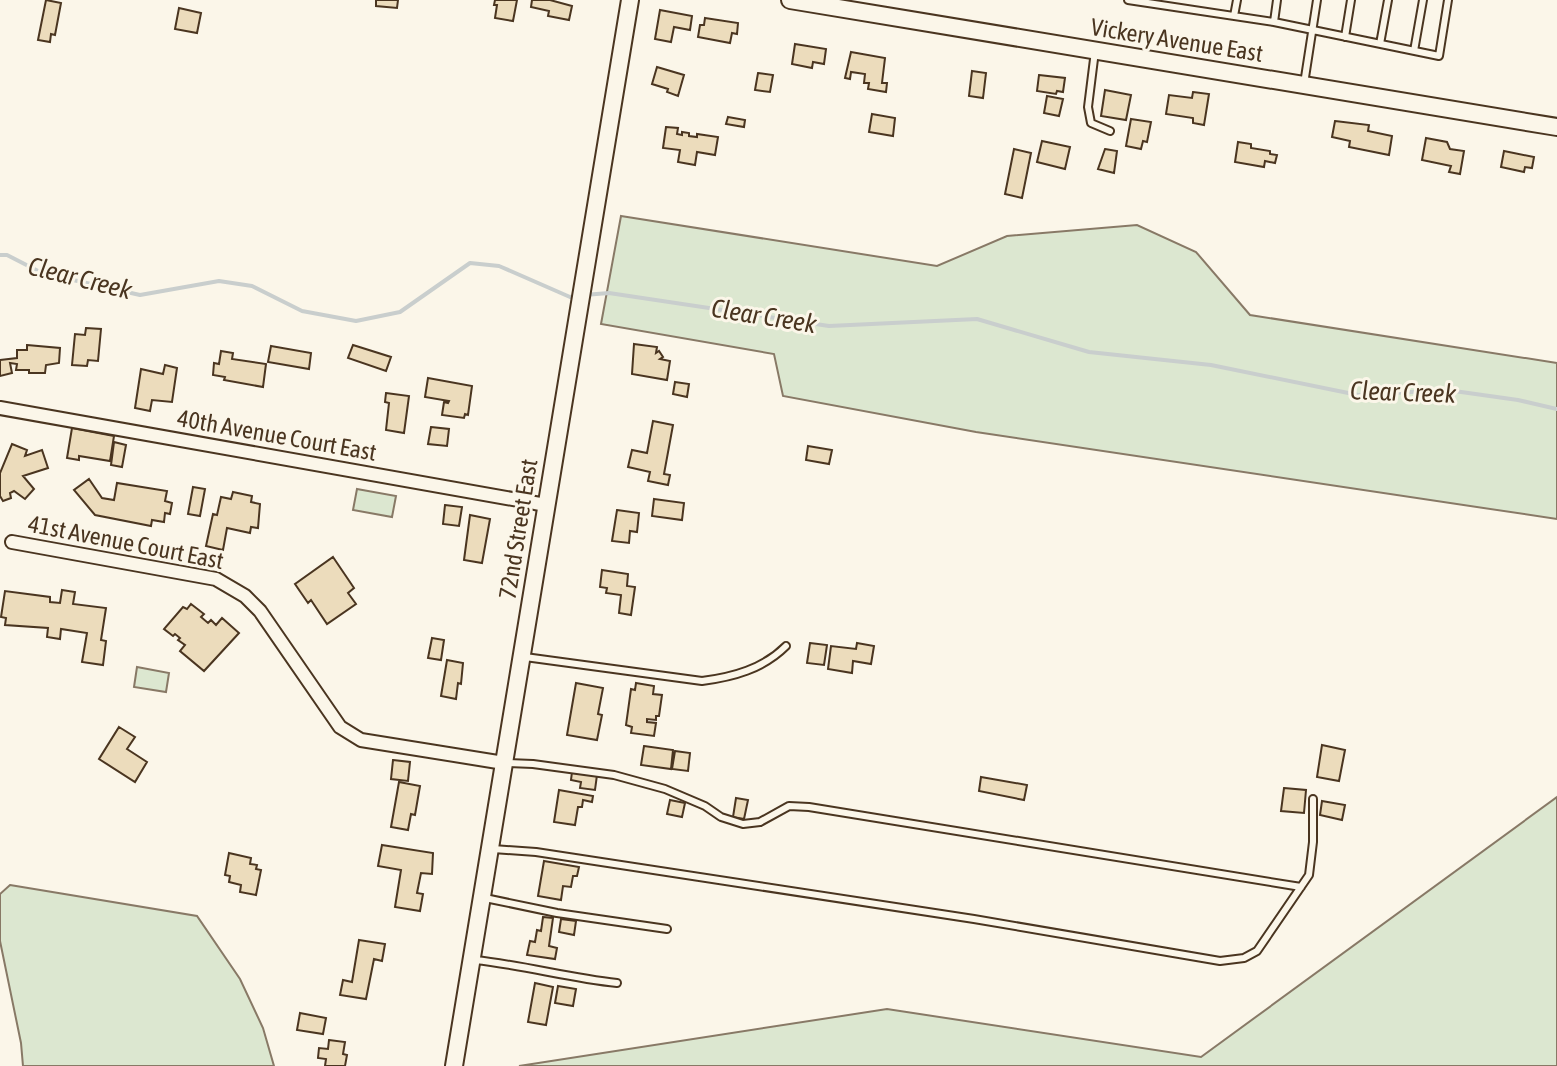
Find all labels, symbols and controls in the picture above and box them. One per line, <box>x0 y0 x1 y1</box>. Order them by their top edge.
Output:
street label: Vickery Avenue East <box>1089 13 1265 67</box>
water label: Clear Creek <box>25 251 136 306</box>
water label: Clear Creek <box>709 293 819 339</box>
water label: Clear Creek <box>1350 375 1457 409</box>
street label: 40th Avenue Court East <box>175 404 379 466</box>
street label: 72nd Street East <box>494 457 542 601</box>
street label: 41st Avenue Court East <box>26 510 226 574</box>

